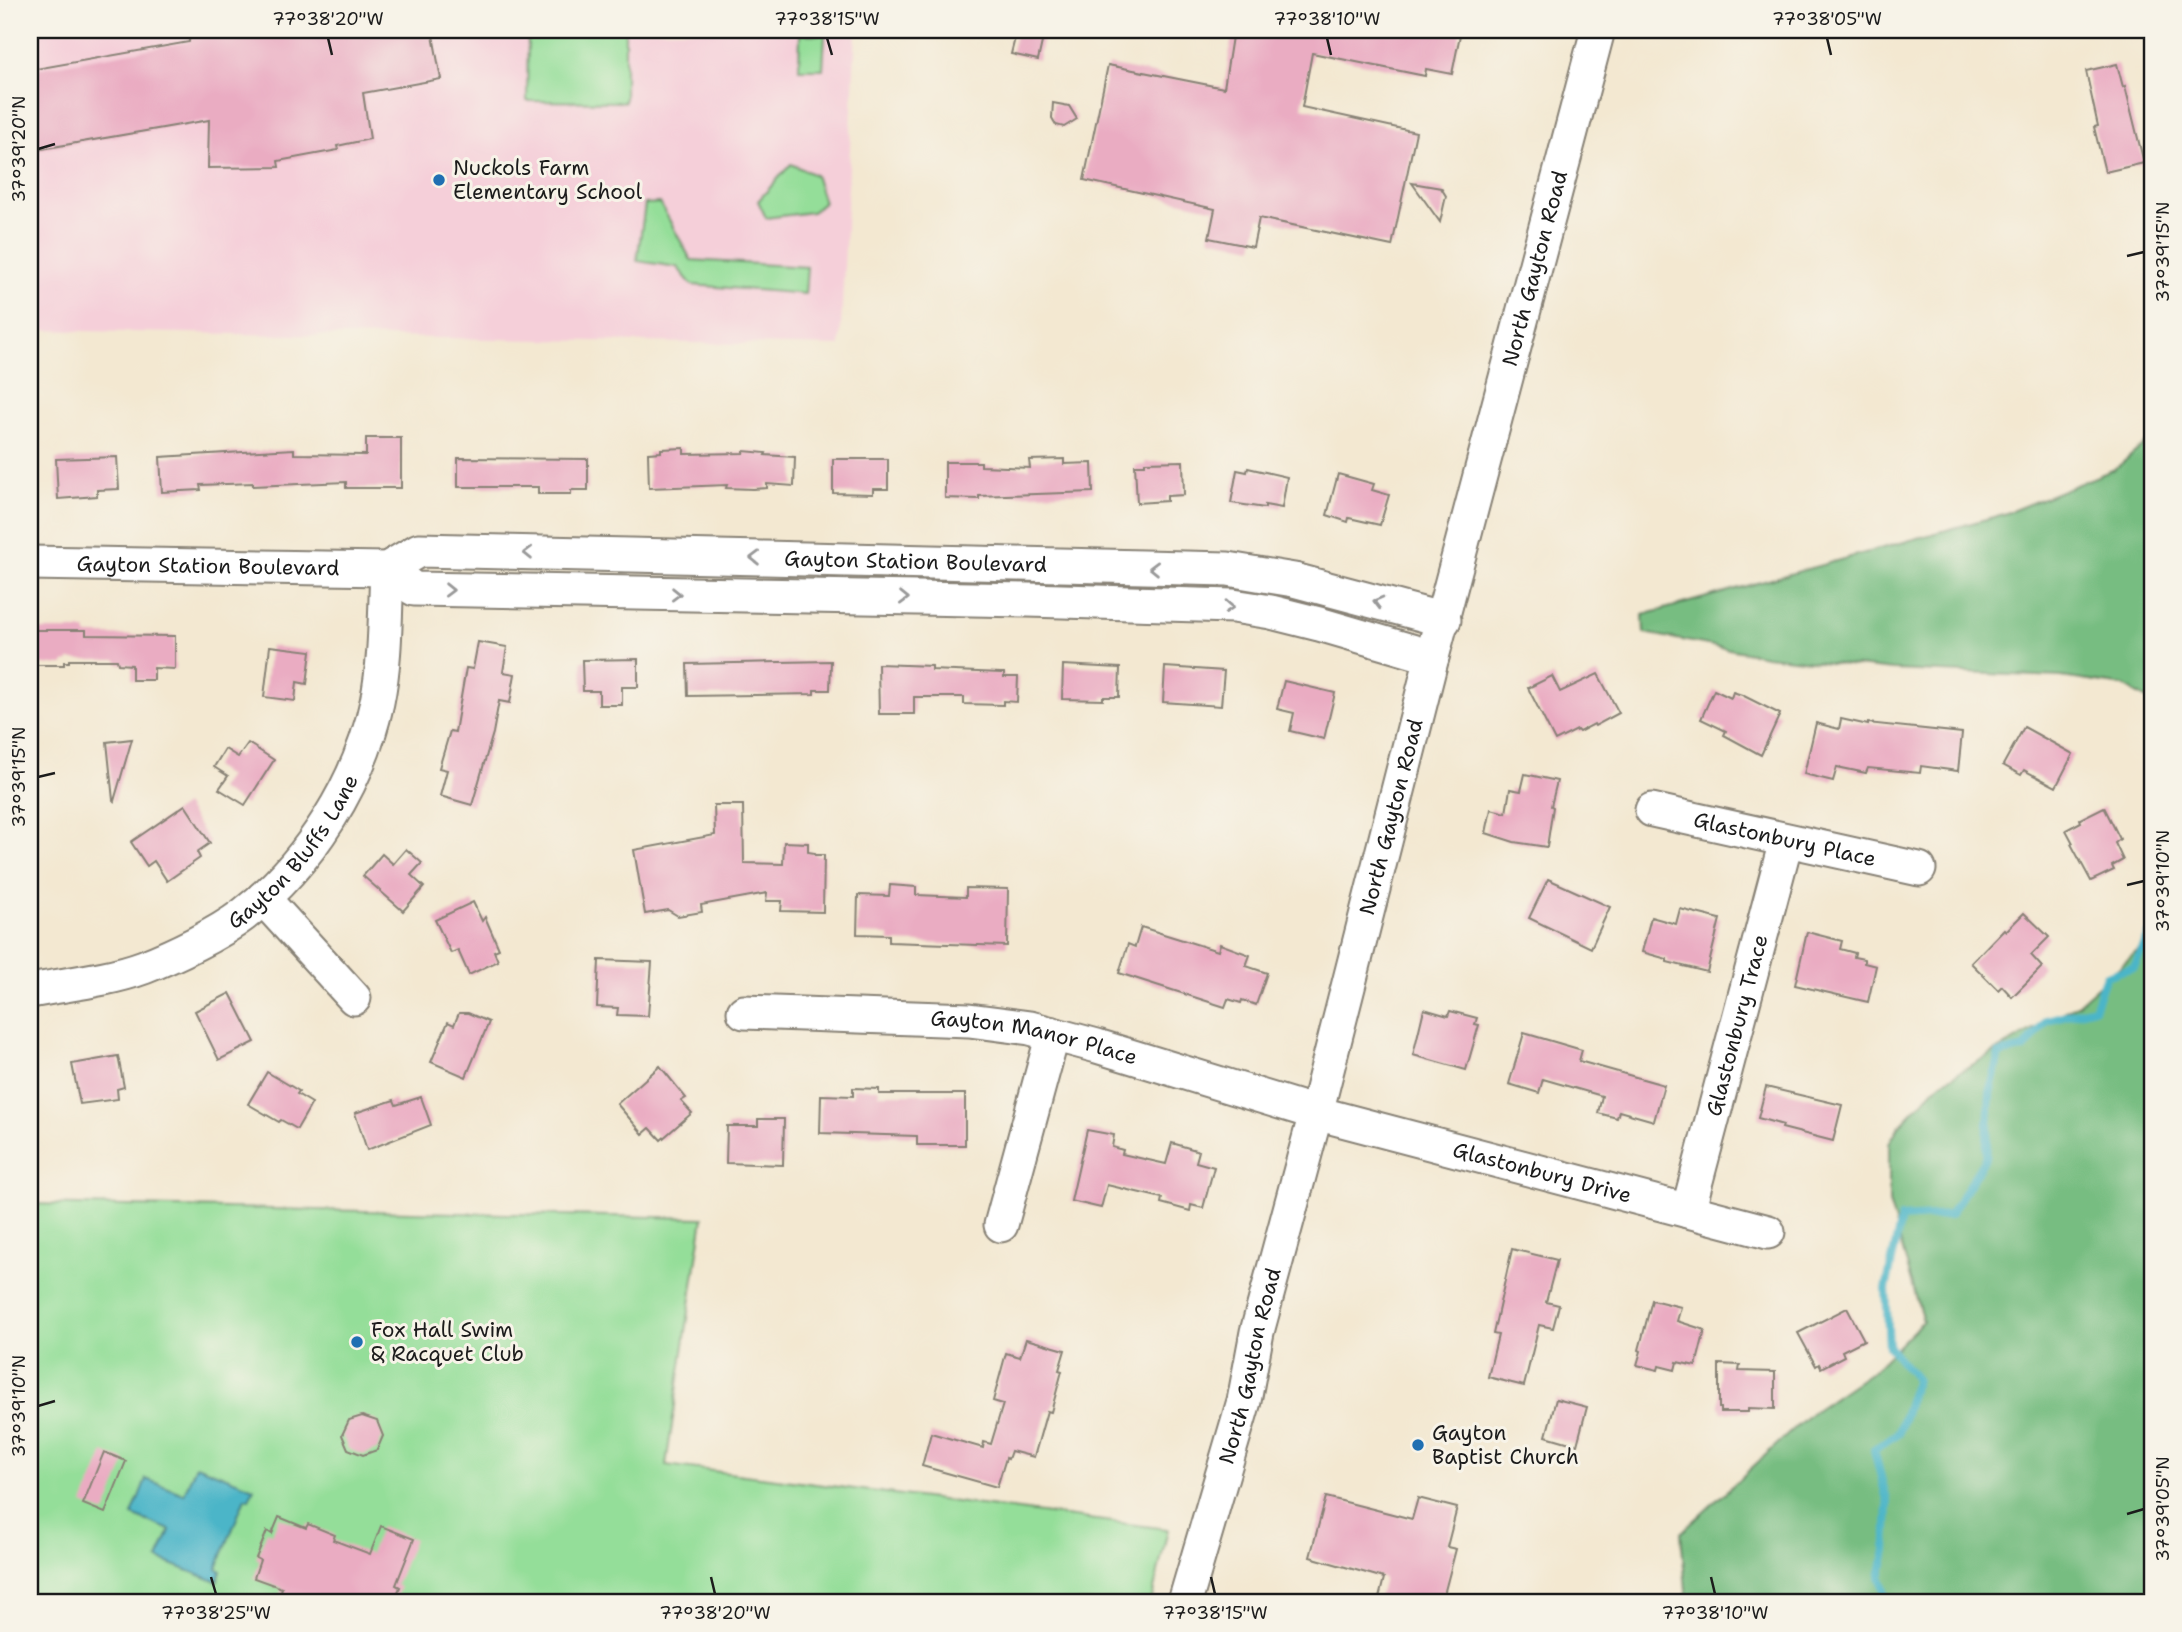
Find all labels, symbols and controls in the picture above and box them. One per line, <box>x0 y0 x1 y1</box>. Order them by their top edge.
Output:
text: 77°38'20"W <box>272 7 384 31</box>
text: 77°38'15"W <box>774 7 880 31</box>
text: 77°38'10"W <box>1273 7 1381 31</box>
text: 77°38'05"W <box>1772 7 1882 31</box>
text: 37°39'20"N <box>7 96 31 202</box>
place label: Nuckols Farm Elementary School <box>453 154 643 206</box>
street label: North Gayton Road <box>1496 168 1574 369</box>
marker: Nuckols Farm Elementary School <box>431 172 447 188</box>
text: 37°39'15"N <box>2151 202 2175 302</box>
one-way arrow <box>522 545 532 561</box>
street label: Gayton Station Boulevard <box>784 545 1047 579</box>
street label: Gayton Station Boulevard <box>76 550 340 582</box>
one-way arrow <box>749 551 760 566</box>
one-way arrow <box>1148 560 1159 575</box>
one-way arrow <box>444 582 455 598</box>
one-way arrow <box>672 586 682 602</box>
one-way arrow <box>899 590 910 606</box>
one-way arrow <box>1372 596 1384 610</box>
one-way arrow <box>1224 599 1235 614</box>
street label: North Gayton Road <box>1353 716 1430 918</box>
text: 37°39'15"N <box>7 727 31 827</box>
street label: Gayton Bluffs Lane <box>222 770 365 936</box>
street label: Glastonbury Place <box>1691 806 1879 873</box>
text: 37°39'10"N <box>2151 830 2175 932</box>
street label: Glastonbury Trace <box>1700 931 1775 1119</box>
street label: Gayton Manor Place <box>930 1005 1141 1071</box>
street label: Glastonbury Drive <box>1450 1136 1635 1209</box>
street label: North Gayton Road <box>1212 1265 1288 1467</box>
place label: Fox Hall Swim & Racquet Club <box>371 1316 524 1368</box>
marker: Fox Hall Swim & Racquet Club <box>349 1334 365 1350</box>
text: 37°39'10"N <box>7 1355 31 1457</box>
place label: Gayton Baptist Church <box>1432 1419 1579 1471</box>
marker: Gayton Baptist Church <box>1410 1437 1426 1453</box>
text: 37°39'05"N <box>2151 1456 2175 1562</box>
text: 77°38'25"W <box>161 1601 271 1625</box>
text: 77°38'20"W <box>659 1601 771 1625</box>
text: 77°38'15"W <box>1162 1601 1268 1625</box>
text: 77°38'10"W <box>1661 1601 1769 1625</box>

